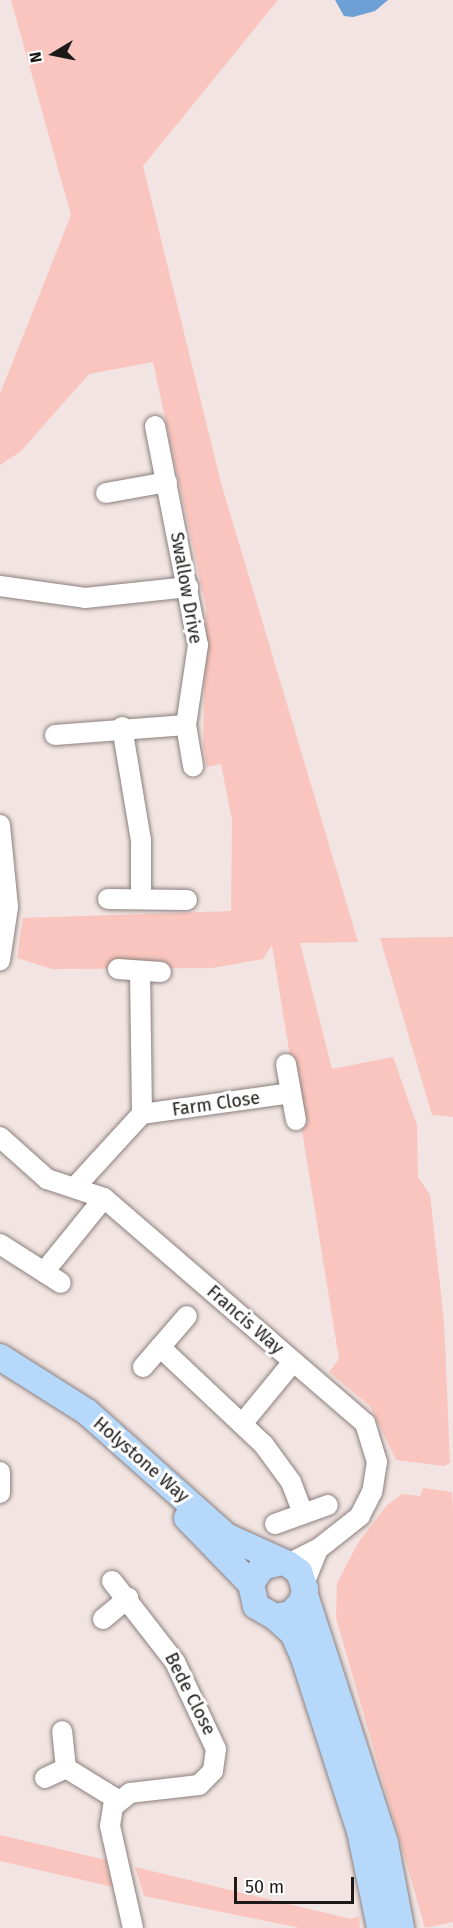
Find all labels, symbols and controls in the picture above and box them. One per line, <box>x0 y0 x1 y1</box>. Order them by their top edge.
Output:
north arrow <box>24 24 84 84</box>
text: N <box>26 50 46 64</box>
street label: Swallow Drive <box>166 530 206 646</box>
street label: Farm Close <box>171 1087 261 1121</box>
street label: Francis Way <box>202 1281 288 1359</box>
street label: Holystone Way <box>89 1413 193 1507</box>
street label: Bede Close <box>160 1649 220 1739</box>
scale bar <box>237 1865 357 1903</box>
text: 50 m <box>245 1876 284 1898</box>

